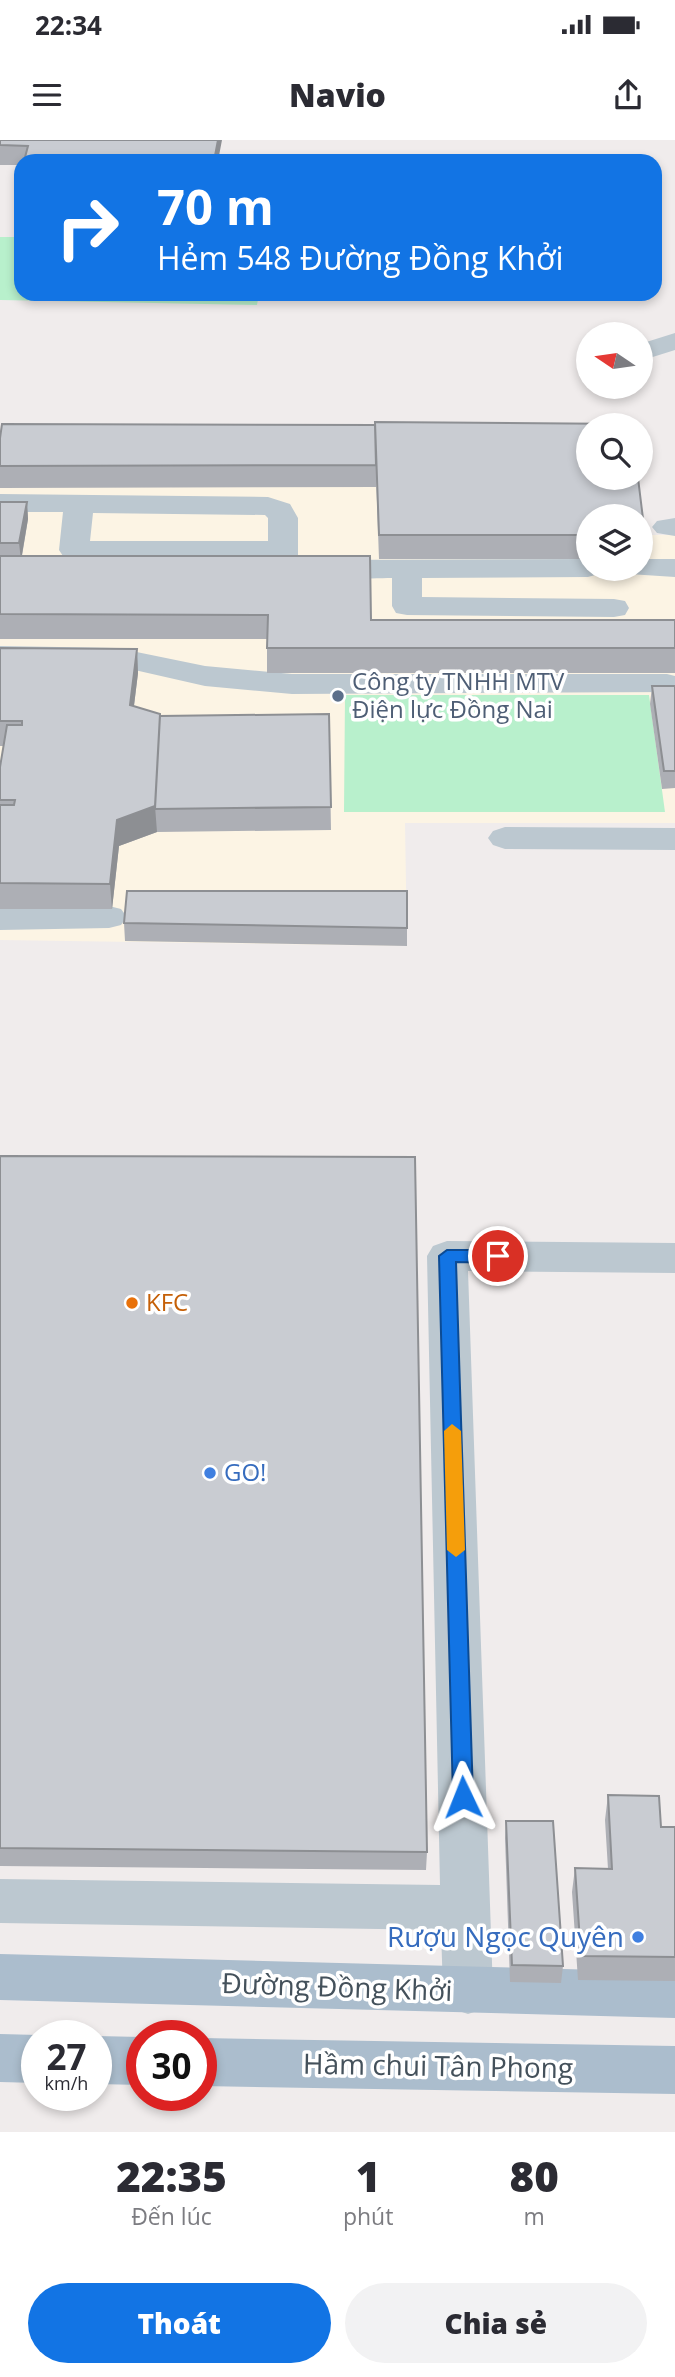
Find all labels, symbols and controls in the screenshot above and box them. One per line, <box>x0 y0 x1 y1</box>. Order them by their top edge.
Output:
text: 22:34 <box>35 7 102 43</box>
text: Navio <box>289 73 386 116</box>
icon: menu <box>28 76 66 114</box>
icon: share <box>609 76 647 114</box>
text: 70 m <box>157 173 274 239</box>
icon: right <box>42 182 133 273</box>
text: Hẻm 548 Đường Đồng Khởi <box>157 236 564 279</box>
north arrow <box>576 322 653 399</box>
map controls <box>576 322 653 581</box>
button: search <box>576 413 653 490</box>
button: layers <box>576 504 653 581</box>
place label: Công ty TNHH MTV Điện lực Đồng Nai <box>352 664 565 725</box>
marker: Công ty TNHH MTV Điện lực Đồng Nai <box>330 688 346 704</box>
pin <box>468 1226 528 1286</box>
icon: arrive <box>479 1237 517 1275</box>
place label: KFC <box>146 1285 188 1318</box>
marker: KFC <box>124 1295 140 1311</box>
place label: GO! <box>224 1455 266 1488</box>
marker: GO! <box>202 1465 218 1481</box>
position arrow <box>426 1760 500 1834</box>
place label: Rượu Ngọc Quyên <box>387 1917 624 1955</box>
marker: Rượu Ngọc Quyên <box>630 1929 646 1945</box>
street label: Đường Đồng Khởi <box>221 1963 453 2009</box>
speed limit sign: 30 <box>126 2020 217 2111</box>
text: 27 <box>46 2033 87 2080</box>
street label: Hầm chui Tân Phong <box>303 2044 573 2086</box>
text: km/h <box>45 2071 88 2095</box>
text: 22:35 <box>116 2147 227 2204</box>
text: 1 <box>356 2147 380 2204</box>
text: 80 <box>510 2147 559 2204</box>
text: Đến lúc <box>131 2200 212 2232</box>
text: phút <box>343 2200 393 2232</box>
text: m <box>524 2200 545 2232</box>
button: Thoát <box>28 2283 331 2363</box>
button: Chia sẻ <box>345 2283 647 2363</box>

